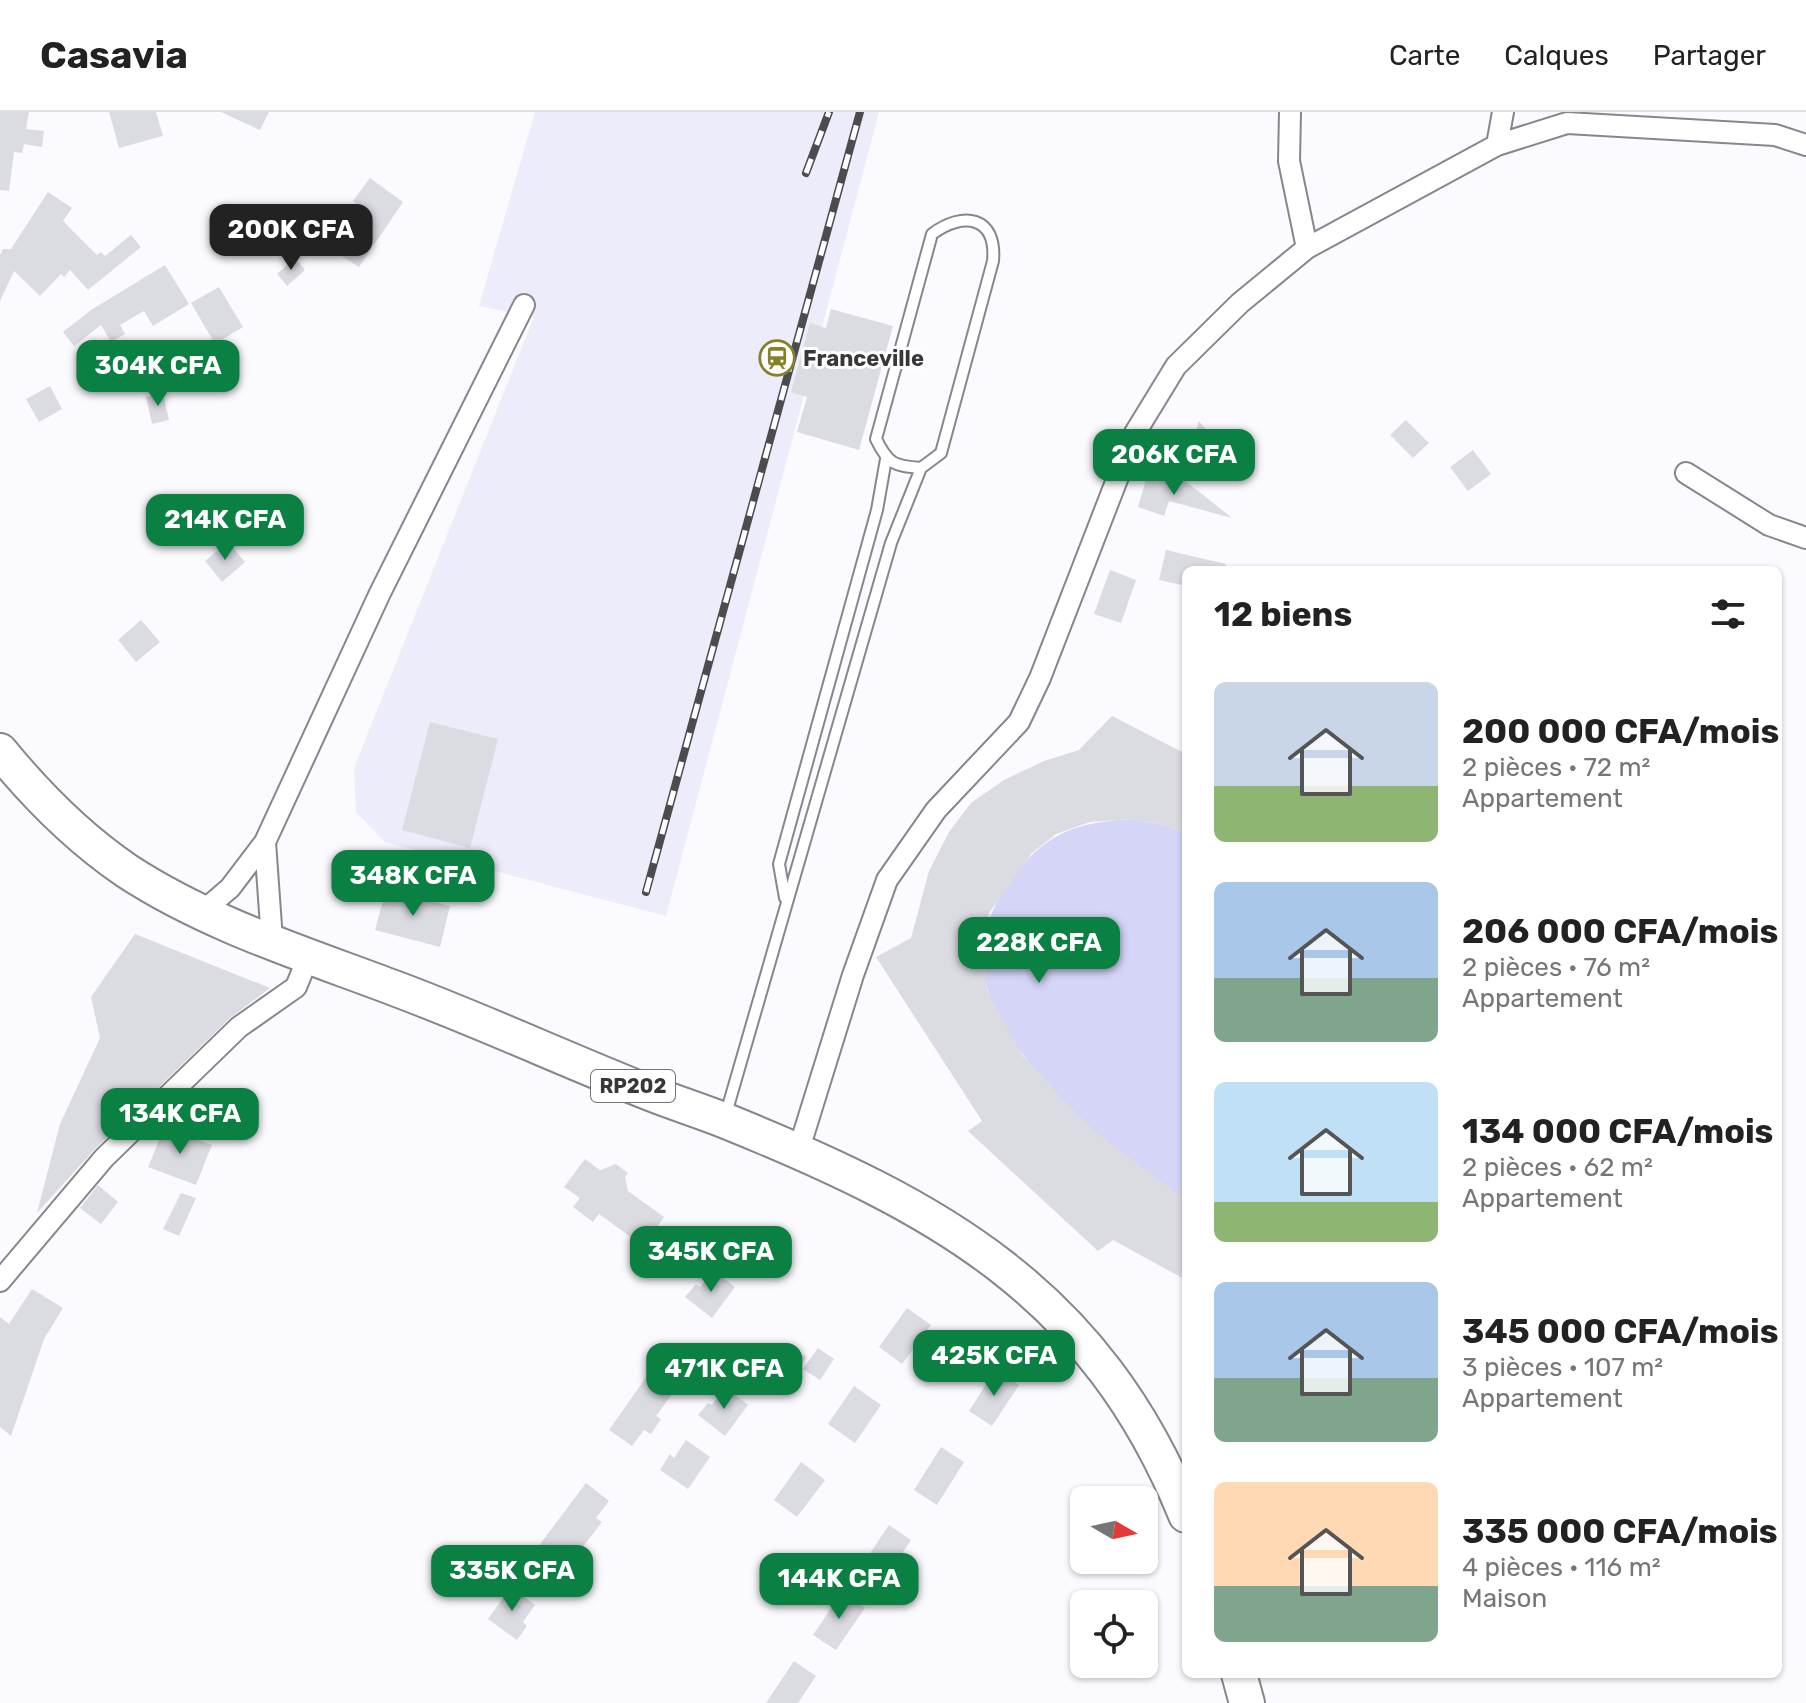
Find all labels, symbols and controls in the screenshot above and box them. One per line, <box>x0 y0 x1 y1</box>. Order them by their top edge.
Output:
text: Casavia <box>40 32 188 78</box>
text: Carte <box>1389 39 1460 72</box>
text: Calques <box>1504 39 1609 72</box>
text: Partager <box>1653 39 1766 72</box>
pin: 200K CFA <box>208 204 374 272</box>
text: 200K CFA <box>228 214 354 245</box>
station icon: Franceville <box>758 339 796 377</box>
pin: 304K CFA <box>75 340 241 408</box>
place label: Franceville <box>803 345 924 372</box>
text: 304K CFA <box>94 350 222 381</box>
pin: 206K CFA <box>1091 429 1257 497</box>
text: 206K CFA <box>1111 439 1237 470</box>
pin: 214K CFA <box>142 494 308 562</box>
text: 214K CFA <box>164 504 286 535</box>
icon: filters <box>1706 592 1750 636</box>
text: 12 biens <box>1214 594 1352 635</box>
text: 200 000 CFA/mois <box>1462 711 1779 752</box>
icon: home <box>1278 714 1374 810</box>
text: 2 pièces · 72 m² <box>1462 752 1650 783</box>
text: Appartement <box>1462 783 1623 814</box>
pin: 348K CFA <box>330 850 496 918</box>
text: 348K CFA <box>349 860 477 891</box>
text: 206 000 CFA/mois <box>1462 911 1778 952</box>
icon: home <box>1278 914 1374 1010</box>
pin: 228K CFA <box>956 917 1122 985</box>
text: 228K CFA <box>976 927 1102 958</box>
text: 2 pièces · 76 m² <box>1462 952 1650 983</box>
text: Appartement <box>1462 983 1623 1014</box>
road number: RP202 <box>591 1070 675 1102</box>
pin: 134K CFA <box>97 1088 263 1156</box>
text: 134K CFA <box>119 1098 241 1129</box>
text: 134 000 CFA/mois <box>1462 1111 1773 1152</box>
icon: home <box>1278 1114 1374 1210</box>
text: 2 pièces · 62 m² <box>1462 1152 1653 1183</box>
text: Appartement <box>1462 1183 1623 1214</box>
pin: 345K CFA <box>628 1226 794 1294</box>
text: 345K CFA <box>648 1236 774 1267</box>
text: 345 000 CFA/mois <box>1462 1311 1779 1352</box>
icon: home <box>1278 1314 1374 1410</box>
pin: 425K CFA <box>911 1330 1077 1398</box>
text: 425K CFA <box>931 1340 1057 1371</box>
pin: 471K CFA <box>641 1343 807 1411</box>
text: 3 pièces · 107 m² <box>1462 1352 1663 1383</box>
text: 471K CFA <box>664 1353 784 1384</box>
text: Appartement <box>1462 1383 1623 1414</box>
north arrow <box>1070 1486 1158 1574</box>
map controls <box>1070 1486 1158 1678</box>
text: 335 000 CFA/mois <box>1462 1511 1778 1552</box>
icon: home <box>1278 1514 1374 1610</box>
pin: 335K CFA <box>429 1545 595 1613</box>
text: 4 pièces · 116 m² <box>1462 1552 1661 1583</box>
pin: 144K CFA <box>756 1553 922 1621</box>
text: 335K CFA <box>449 1555 575 1586</box>
text: 144K CFA <box>777 1563 901 1594</box>
text: Maison <box>1462 1583 1547 1614</box>
button: locate <box>1070 1590 1158 1678</box>

